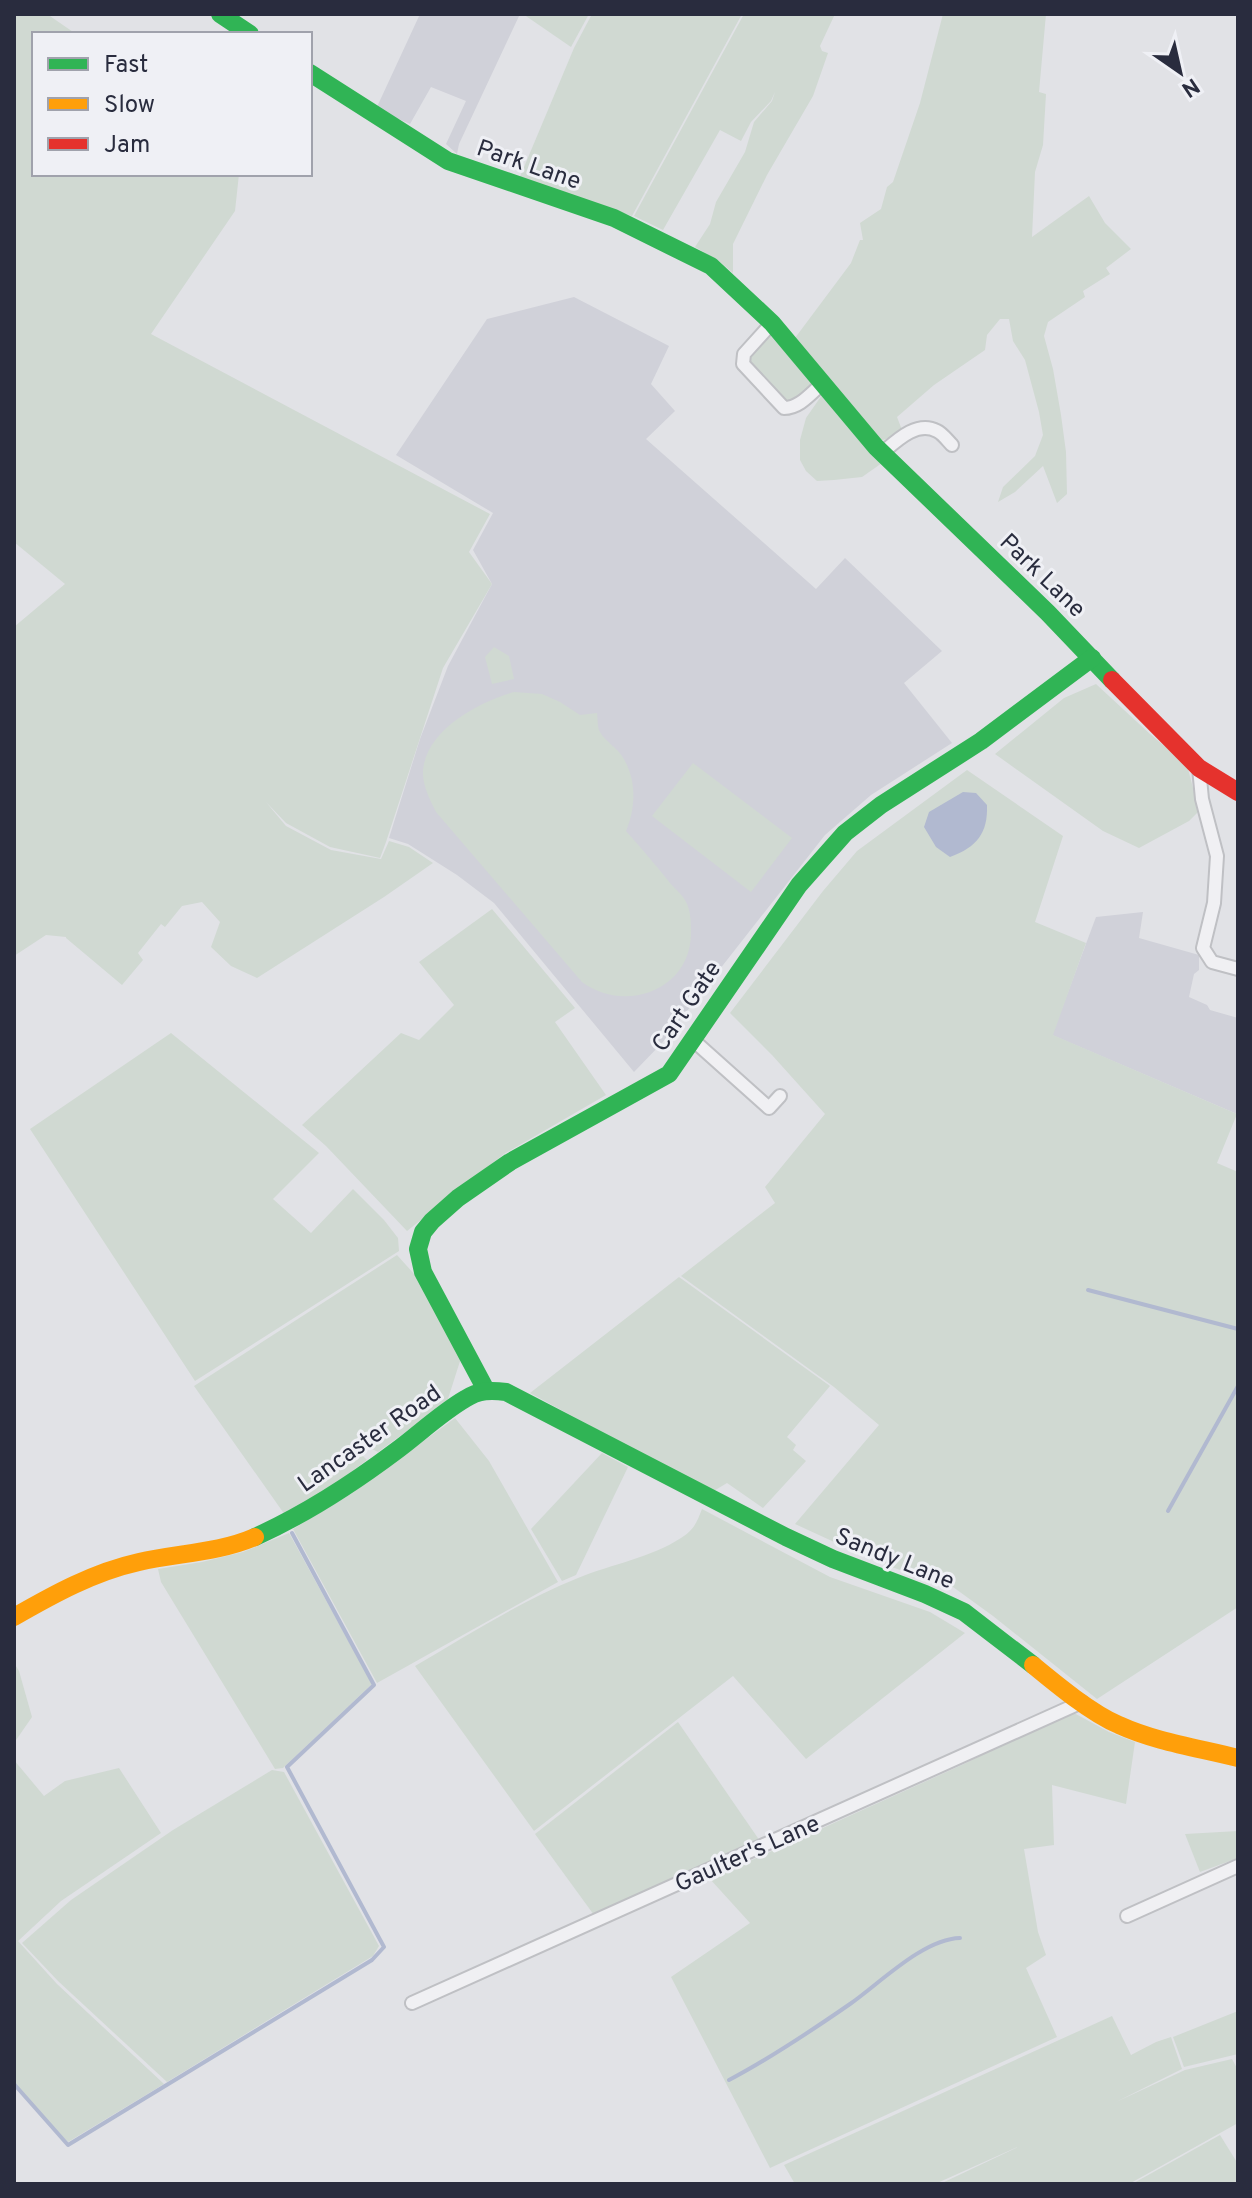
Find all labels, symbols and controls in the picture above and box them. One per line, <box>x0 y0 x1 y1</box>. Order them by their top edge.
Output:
legend <box>32 32 312 176</box>
north arrow <box>1140 32 1220 112</box>
text: Fast <box>104 51 148 81</box>
text: N <box>1176 71 1204 102</box>
text: Slow <box>104 91 155 121</box>
text: Jam <box>104 131 150 161</box>
street label: Park Lane <box>472 134 584 198</box>
street label: Park Lane <box>992 528 1091 625</box>
street label: Cart Gate <box>646 956 729 1058</box>
street label: Lancaster Road <box>293 1379 448 1500</box>
street label: Sandy Lane <box>830 1522 958 1597</box>
street label: Gaulter's Lane <box>671 1810 825 1900</box>

